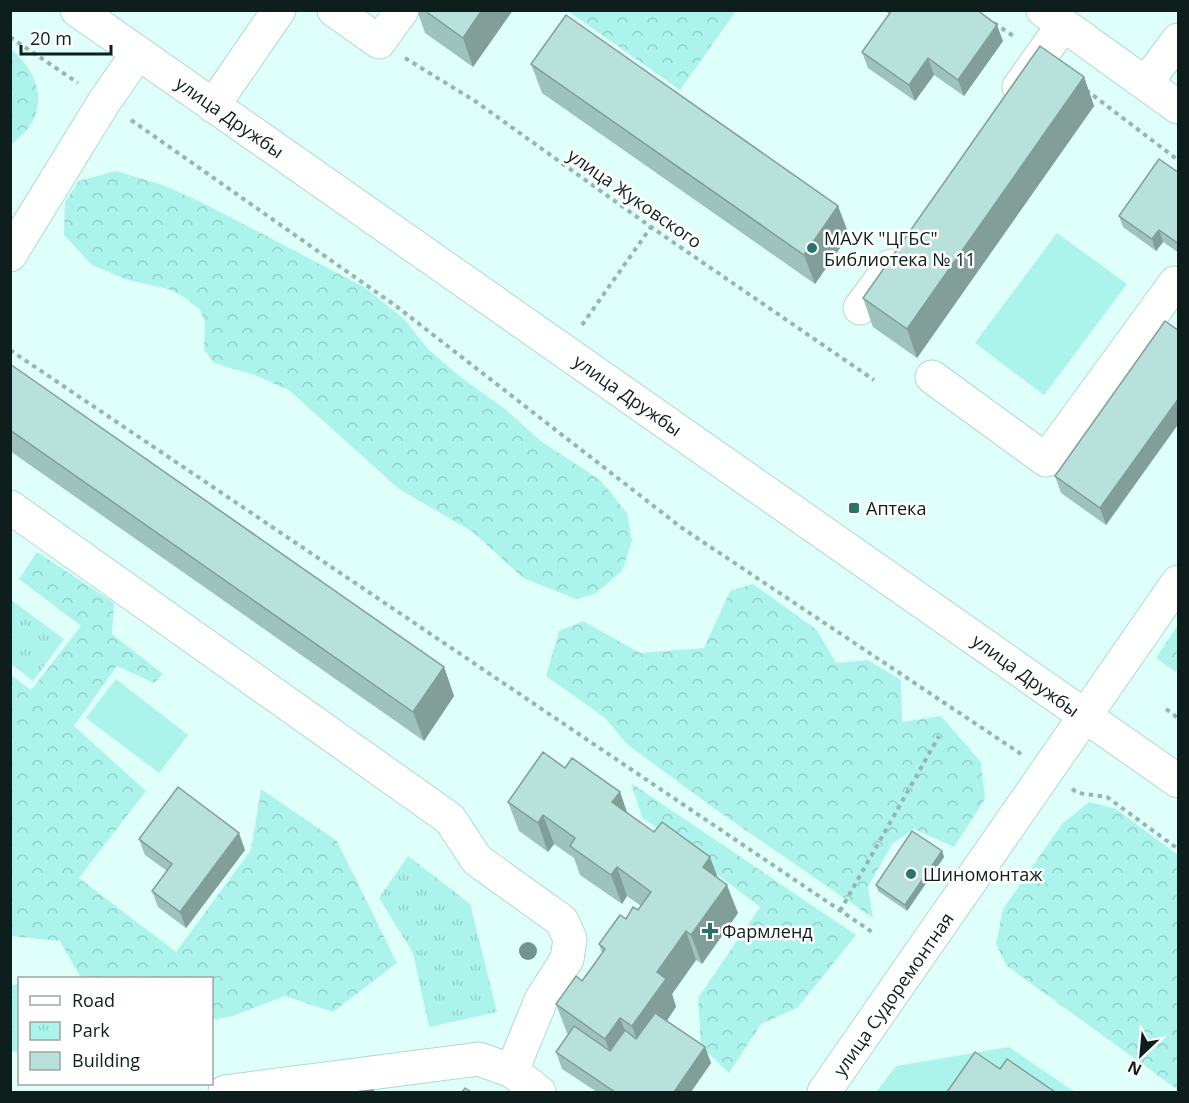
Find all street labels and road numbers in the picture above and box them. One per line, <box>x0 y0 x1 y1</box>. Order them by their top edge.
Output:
street label: улица Дружбы <box>171 71 289 163</box>
street label: улица Жуковского <box>563 143 707 253</box>
street label: улица Дружбы <box>569 349 687 441</box>
street label: улица Дружбы <box>968 628 1084 722</box>
street label: улица Судоремонтная <box>827 907 959 1081</box>

